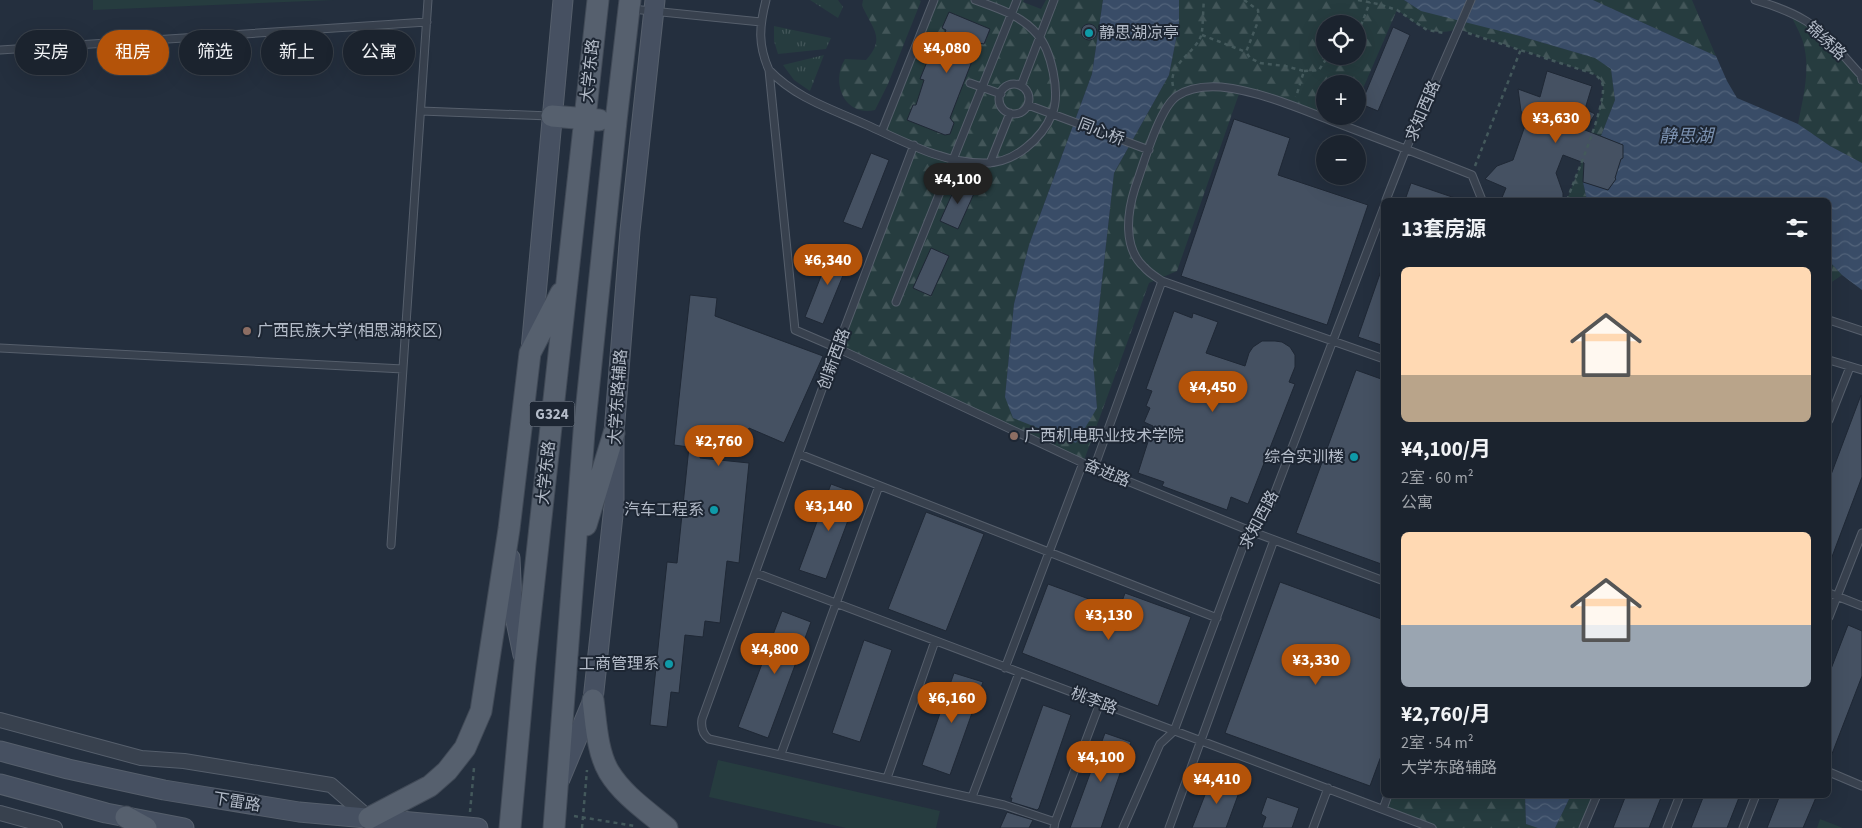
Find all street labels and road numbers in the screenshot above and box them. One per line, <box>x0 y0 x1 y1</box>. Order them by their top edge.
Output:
street label: 锦绣路 <box>1801 17 1851 65</box>
street label: 大学东路 <box>576 38 604 104</box>
street label: 求知西路 <box>1400 77 1446 145</box>
street label: 同心桥 <box>1075 113 1127 151</box>
street label: 创新西路 <box>813 325 855 393</box>
street label: 大学东路辅路 <box>604 348 632 446</box>
road number: G324 <box>530 402 574 426</box>
street label: 大学东路 <box>532 440 560 506</box>
street label: 奋进路 <box>1081 454 1133 492</box>
street label: 求知西路 <box>1234 487 1284 553</box>
street label: 桃李路 <box>1068 682 1120 720</box>
street label: 下雷路 <box>212 787 262 817</box>

